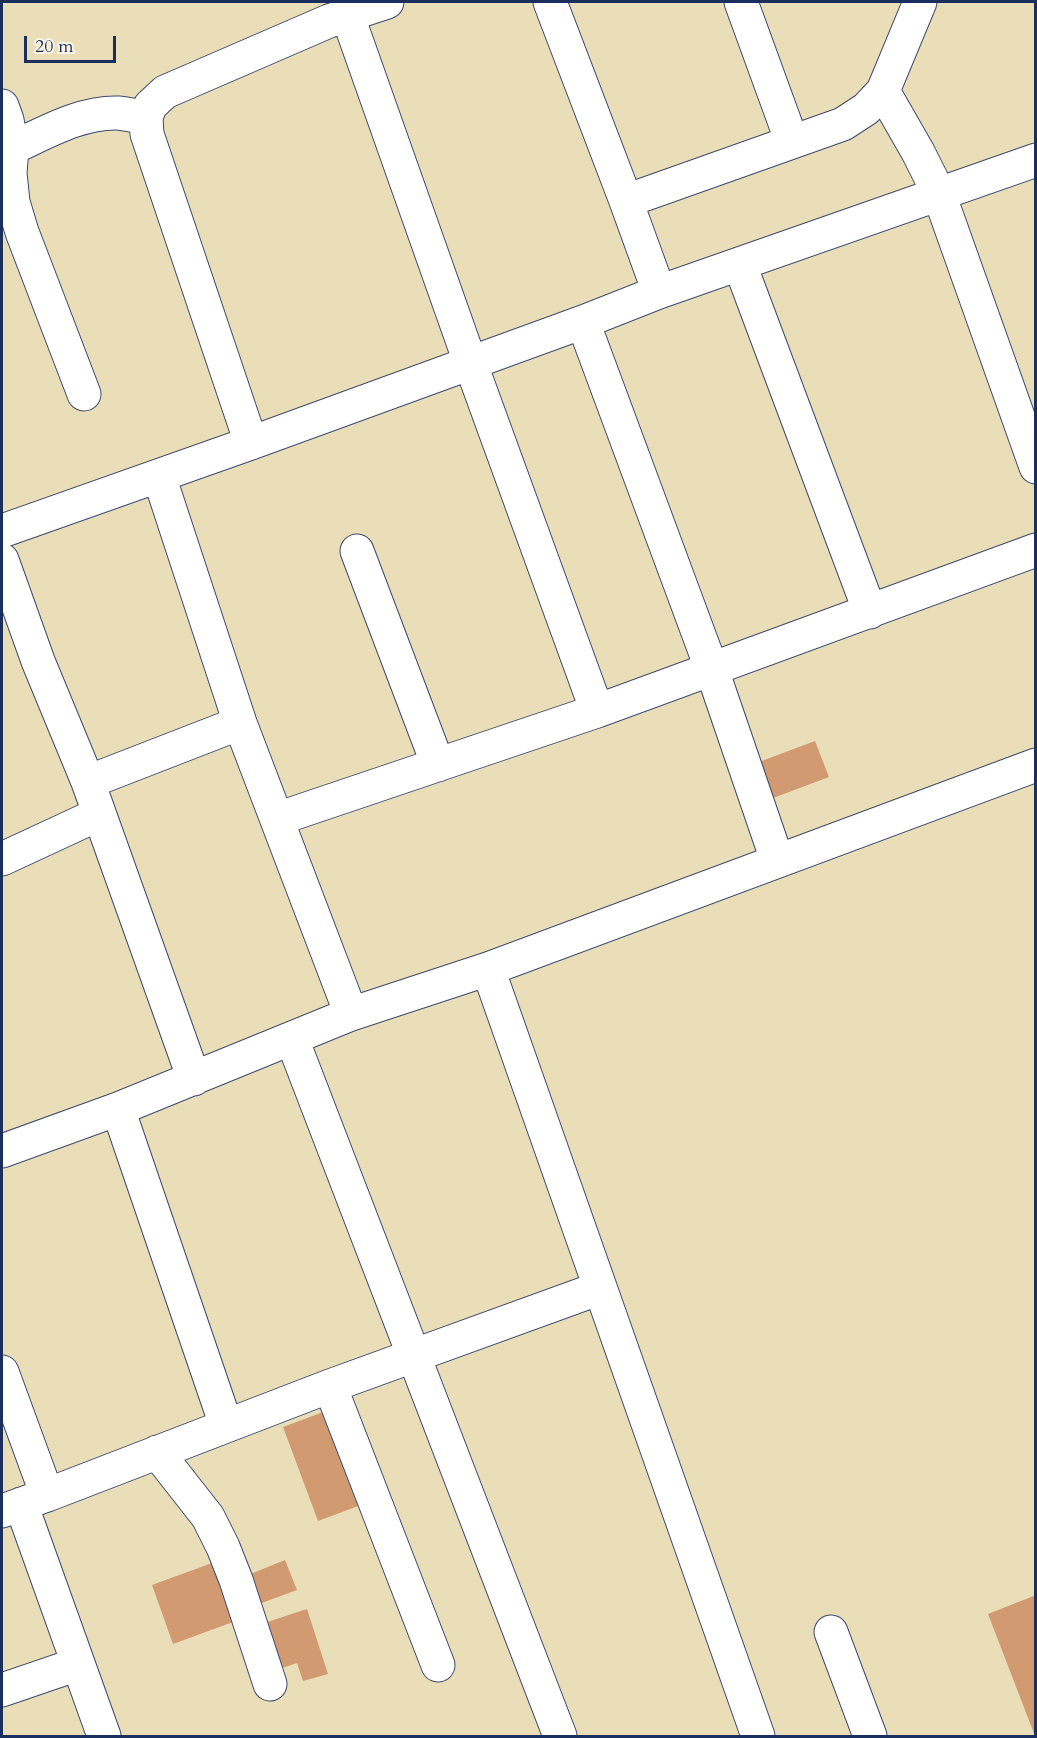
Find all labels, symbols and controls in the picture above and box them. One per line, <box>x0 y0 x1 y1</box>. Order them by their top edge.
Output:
scale bar <box>27 24 118 62</box>
text: 20 m <box>35 34 74 59</box>

